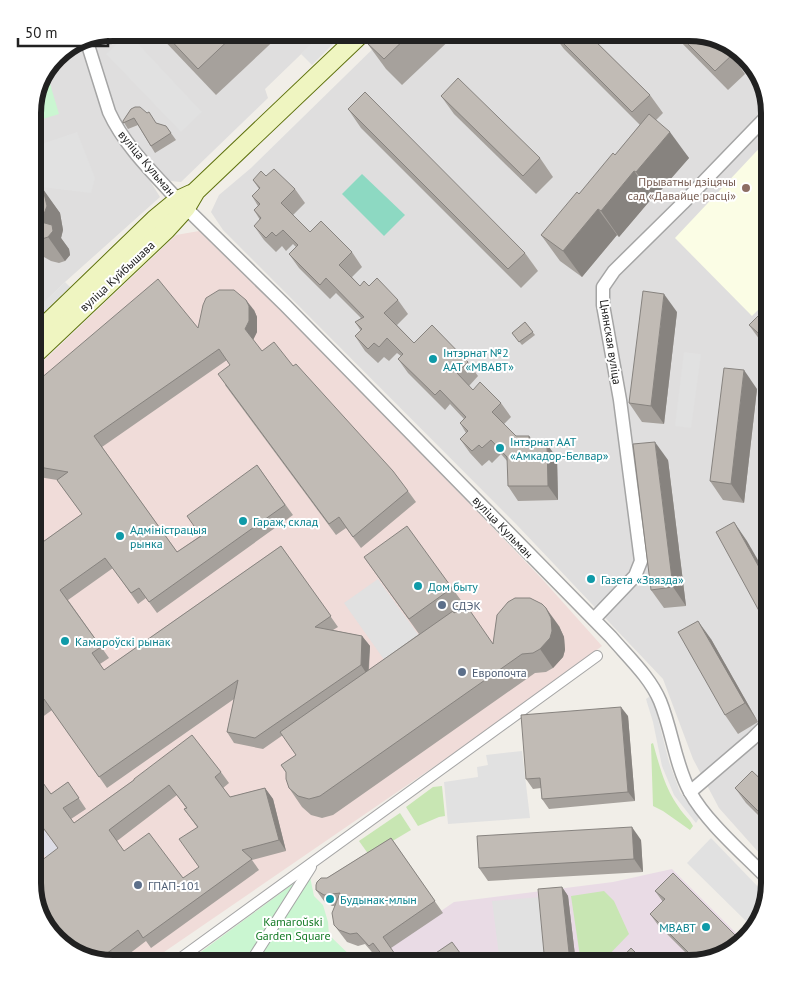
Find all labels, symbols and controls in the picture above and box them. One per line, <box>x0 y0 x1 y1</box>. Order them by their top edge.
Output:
scale bar <box>18 15 108 47</box>
text: 50 m <box>25 23 58 42</box>
street label: вуліца Кульман <box>115 127 179 199</box>
place label: Прыватны дзіцячы сад «Давайце расці» <box>627 174 736 203</box>
marker: Прыватны дзіцячы сад «Давайце расці» <box>740 182 752 194</box>
street label: вуліца Куйбышава <box>76 237 158 315</box>
street label: Цнянская вуліца <box>597 298 625 386</box>
place label: Інтэрнат №2 ААТ «МВАВТ» <box>443 345 514 374</box>
marker: Інтэрнат №2 ААТ «МВАВТ» <box>427 353 439 365</box>
place label: Інтэрнат ААТ «Амкадор-Белвар» <box>510 434 609 463</box>
marker: Інтэрнат ААТ «Амкадор-Белвар» <box>494 442 506 454</box>
street label: вуліца Кульман <box>469 493 537 561</box>
place label: Гараж, склад <box>253 514 319 529</box>
marker: Гараж, склад <box>237 515 249 527</box>
place label: Адміністрацыя рынка <box>130 522 207 551</box>
marker: Адміністрацыя рынка <box>114 530 126 542</box>
place label: Газета «Звязда» <box>601 572 684 587</box>
marker: Газета «Звязда» <box>585 573 597 585</box>
place label: Дом быту <box>428 579 478 594</box>
marker: Дом быту <box>412 580 424 592</box>
place label: СДЭК <box>452 598 481 613</box>
marker: СДЭК <box>436 599 448 611</box>
place label: Камароўскі рынак <box>75 634 171 649</box>
marker: Камароўскі рынак <box>59 635 71 647</box>
place label: Европочта <box>472 665 527 680</box>
marker: Европочта <box>456 666 468 678</box>
place label: ГПАП-101 <box>148 878 200 893</box>
marker: ГПАП-101 <box>132 879 144 891</box>
place label: Будынак-млын <box>340 892 417 907</box>
marker: Будынак-млын <box>324 893 336 905</box>
park label: Kamaroŭski Garden Square <box>255 914 331 943</box>
place label: МВАВТ <box>659 920 696 935</box>
marker: МВАВТ <box>700 921 712 933</box>

